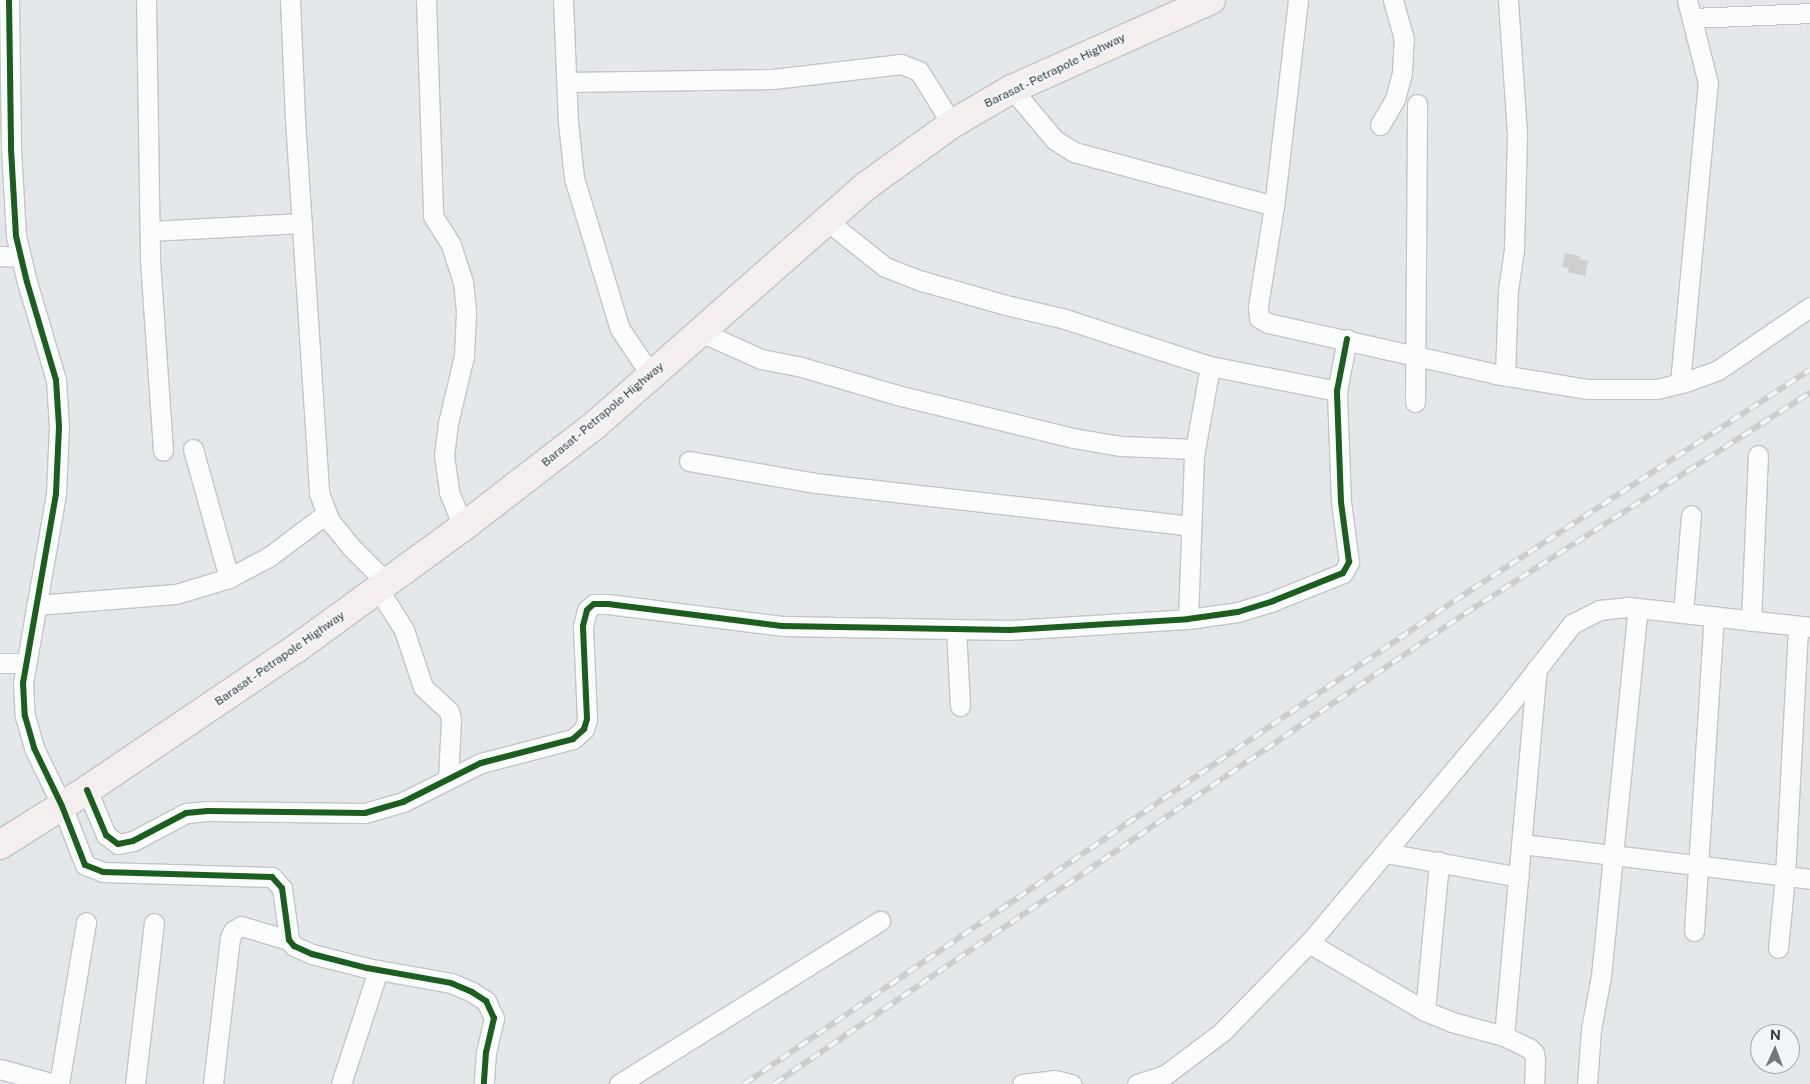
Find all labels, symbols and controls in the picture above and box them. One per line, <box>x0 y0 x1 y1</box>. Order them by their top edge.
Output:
street label: Barasat - Petrapole Highway <box>981 30 1129 112</box>
street label: Barasat - Petrapole Highway <box>538 359 668 471</box>
street label: Barasat - Petrapole Highway <box>211 608 349 710</box>
north arrow <box>1750 1024 1800 1074</box>
text: N <box>1770 1027 1781 1043</box>

